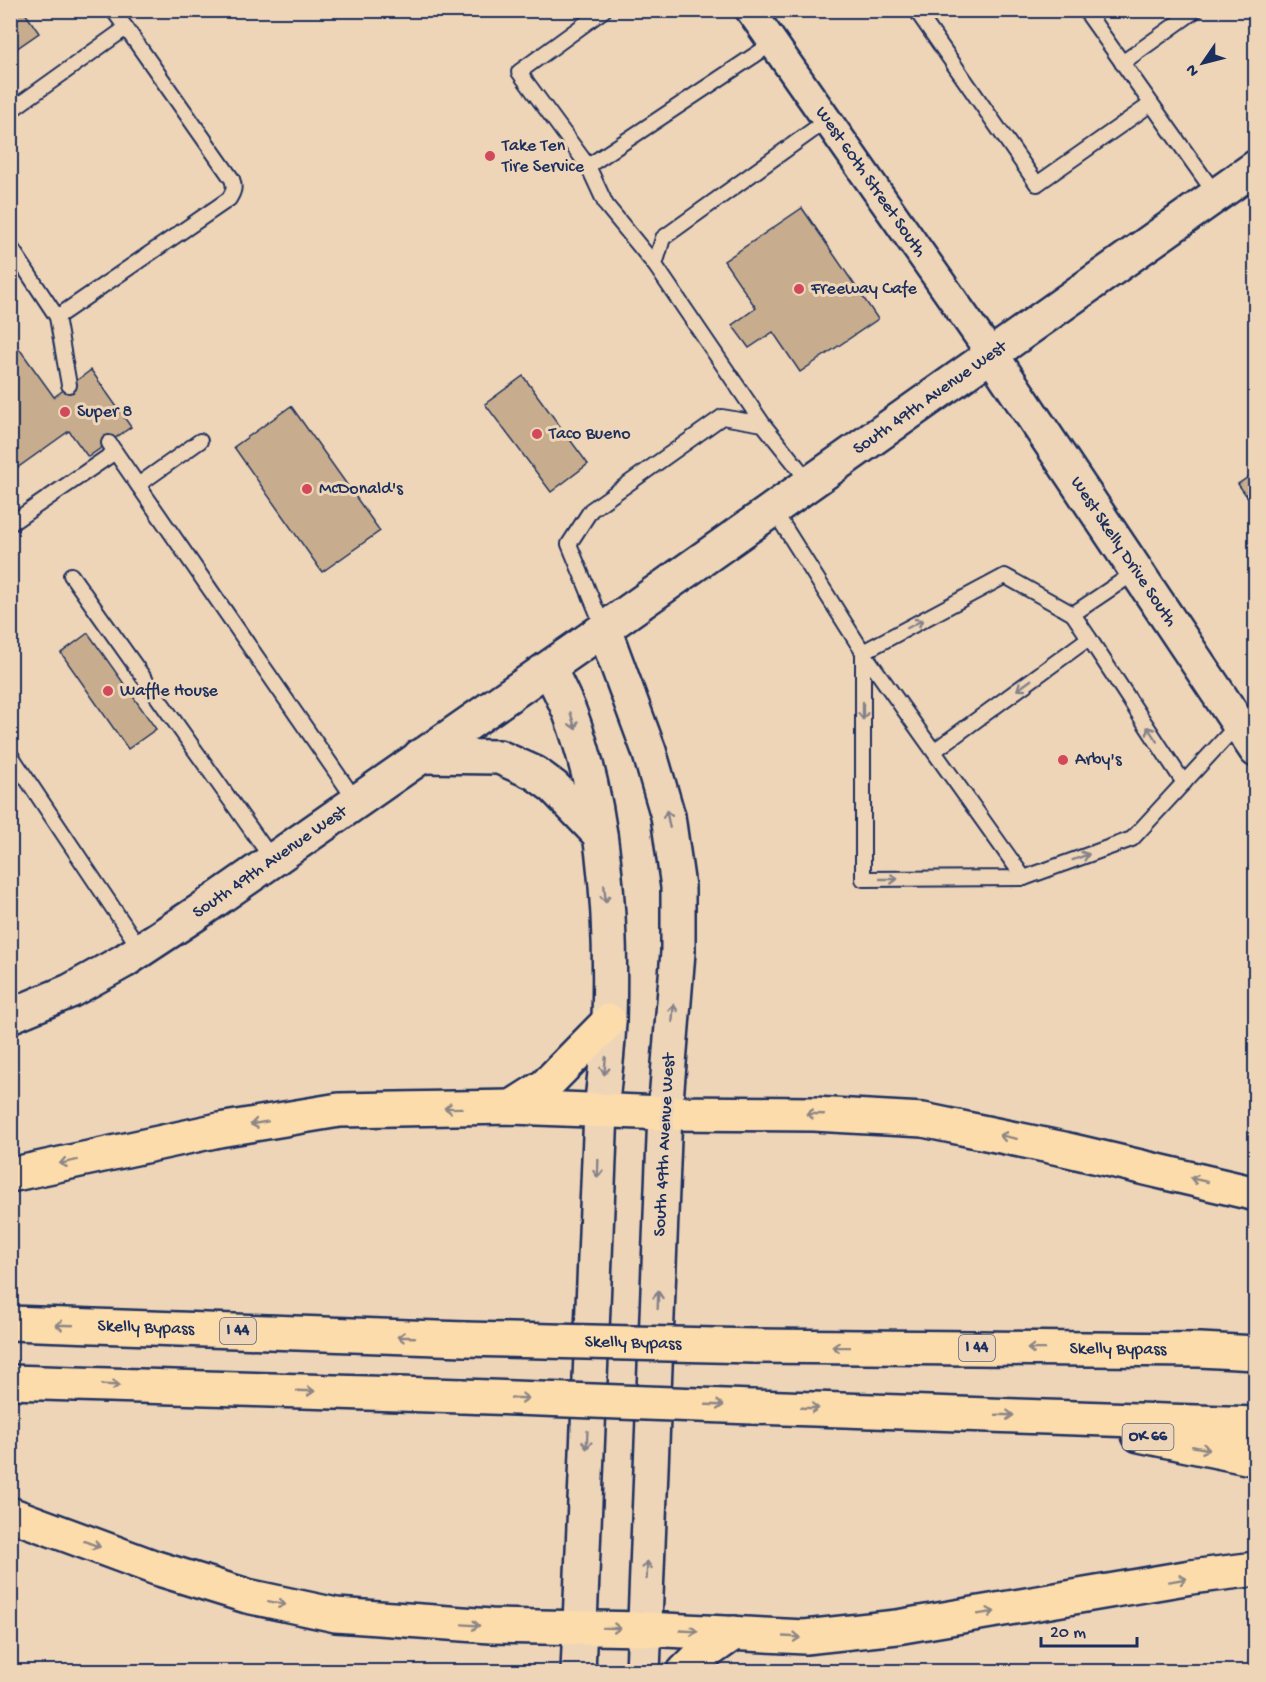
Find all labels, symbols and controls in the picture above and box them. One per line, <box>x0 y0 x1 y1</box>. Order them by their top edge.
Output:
north arrow <box>1173 33 1233 93</box>
text: N <box>1182 59 1204 79</box>
street label: West 60th Street South <box>811 103 931 262</box>
place label: Take Ten Tire Service <box>501 136 585 178</box>
marker: Take Ten Tire Service <box>483 149 497 163</box>
place label: Freeway Cafe <box>810 279 917 300</box>
marker: Freeway Cafe <box>792 282 806 296</box>
street label: South 49th Avenue West <box>849 335 1012 460</box>
place label: Super 8 <box>77 402 133 423</box>
marker: Super 8 <box>58 405 72 419</box>
place label: Taco Bueno <box>548 424 630 445</box>
marker: Taco Bueno <box>530 427 544 441</box>
street label: West Skelly Drive South <box>1066 473 1181 631</box>
place label: McDonald's <box>319 479 404 500</box>
marker: McDonald's <box>300 482 314 496</box>
one-way arrow <box>906 618 923 630</box>
one-way arrow <box>1017 679 1033 691</box>
place label: Waffle House <box>120 681 219 702</box>
marker: Waffle House <box>101 684 115 698</box>
one-way arrow <box>857 700 869 720</box>
one-way arrow <box>568 711 579 730</box>
one-way arrow <box>1146 726 1158 743</box>
place label: Arby's <box>1075 750 1123 771</box>
marker: Arby's <box>1056 753 1070 767</box>
street label: South 49th Avenue West <box>189 800 352 923</box>
one-way arrow <box>662 810 673 829</box>
one-way arrow <box>1071 851 1090 862</box>
one-way arrow <box>879 873 899 885</box>
one-way arrow <box>600 883 611 903</box>
one-way arrow <box>668 1004 679 1024</box>
street label: South 49th Avenue West <box>650 1051 680 1237</box>
one-way arrow <box>599 1055 610 1075</box>
one-way arrow <box>444 1102 464 1114</box>
one-way arrow <box>806 1109 826 1120</box>
one-way arrow <box>250 1118 270 1129</box>
one-way arrow <box>999 1131 1019 1142</box>
one-way arrow <box>59 1157 78 1169</box>
one-way arrow <box>593 1159 604 1179</box>
one-way arrow <box>1189 1174 1208 1186</box>
one-way arrow <box>652 1291 663 1311</box>
street label: Skelly Bypass <box>97 1316 196 1340</box>
road number: I 44 <box>220 1318 256 1344</box>
one-way arrow <box>55 1320 75 1331</box>
one-way arrow <box>397 1331 417 1342</box>
street label: Skelly Bypass <box>584 1331 683 1355</box>
road number: I 44 <box>959 1335 995 1361</box>
street label: Skelly Bypass <box>1069 1338 1168 1360</box>
one-way arrow <box>832 1341 852 1353</box>
one-way arrow <box>1027 1343 1047 1355</box>
one-way arrow <box>100 1380 120 1391</box>
one-way arrow <box>295 1386 315 1397</box>
one-way arrow <box>510 1393 530 1404</box>
one-way arrow <box>705 1400 725 1411</box>
one-way arrow <box>800 1403 820 1414</box>
one-way arrow <box>995 1409 1015 1420</box>
road number: OK 66 <box>1122 1424 1174 1450</box>
one-way arrow <box>581 1430 592 1450</box>
one-way arrow <box>1190 1443 1210 1454</box>
one-way arrow <box>82 1539 100 1550</box>
one-way arrow <box>641 1561 653 1581</box>
one-way arrow <box>1167 1574 1187 1585</box>
one-way arrow <box>268 1597 287 1609</box>
one-way arrow <box>975 1607 995 1618</box>
scale bar <box>1041 1610 1137 1648</box>
one-way arrow <box>460 1620 480 1631</box>
one-way arrow <box>601 1622 621 1634</box>
text: 20 m <box>1050 1623 1086 1644</box>
one-way arrow <box>679 1626 699 1637</box>
one-way arrow <box>782 1631 802 1642</box>

